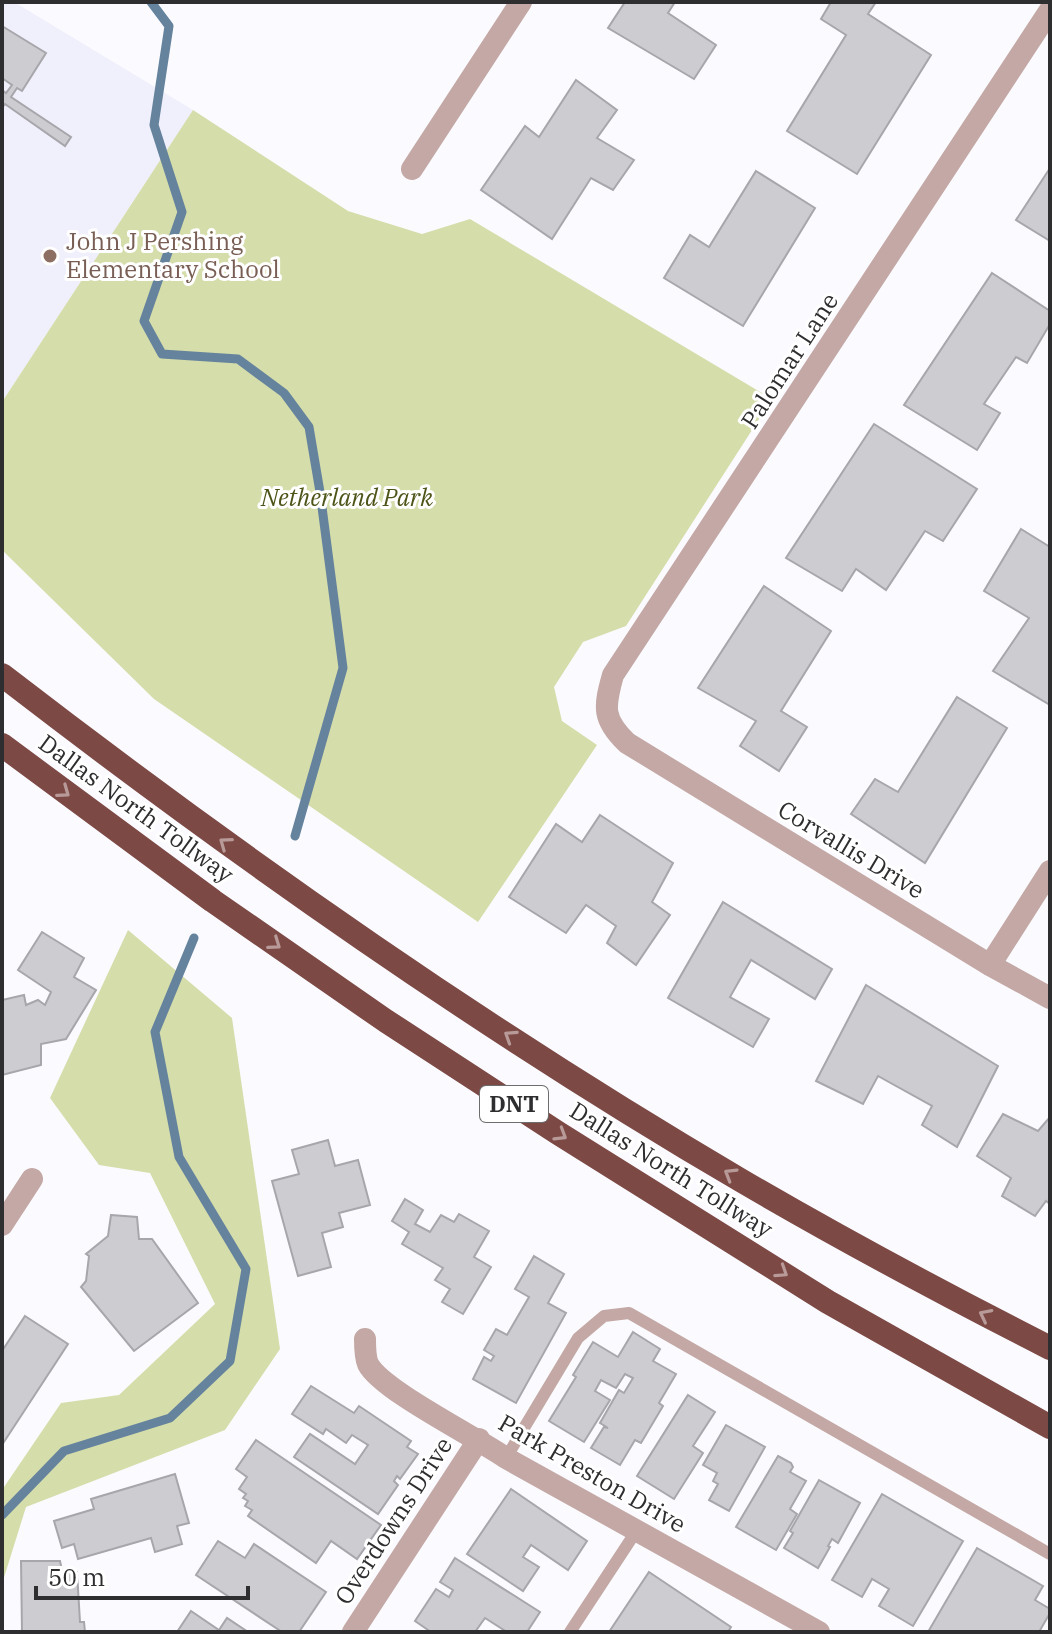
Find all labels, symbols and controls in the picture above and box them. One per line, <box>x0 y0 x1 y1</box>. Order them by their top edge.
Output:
place label: John J Pershing Elementary School <box>66 225 280 285</box>
marker: John J Pershing Elementary School <box>41 247 59 265</box>
street label: Palomar Lane <box>733 286 845 435</box>
park label: Netherland Park <box>260 481 433 513</box>
street label: Dallas North Tollway <box>33 727 241 890</box>
one-way arrow <box>55 783 69 797</box>
street label: Corvallis Drive <box>772 793 931 906</box>
one-way arrow <box>220 838 234 853</box>
one-way arrow <box>266 934 280 949</box>
one-way arrow <box>504 1031 518 1046</box>
road number: DNT <box>480 1086 548 1122</box>
street label: Dallas North Tollway <box>564 1094 779 1245</box>
one-way arrow <box>552 1125 567 1141</box>
one-way arrow <box>724 1168 739 1184</box>
one-way arrow <box>773 1262 788 1277</box>
one-way arrow <box>979 1309 994 1324</box>
street label: Park Preston Drive <box>493 1406 692 1540</box>
street label: Overdowns Drive <box>327 1431 459 1610</box>
scale bar <box>36 1550 248 1600</box>
text: 50 m <box>48 1561 105 1593</box>

